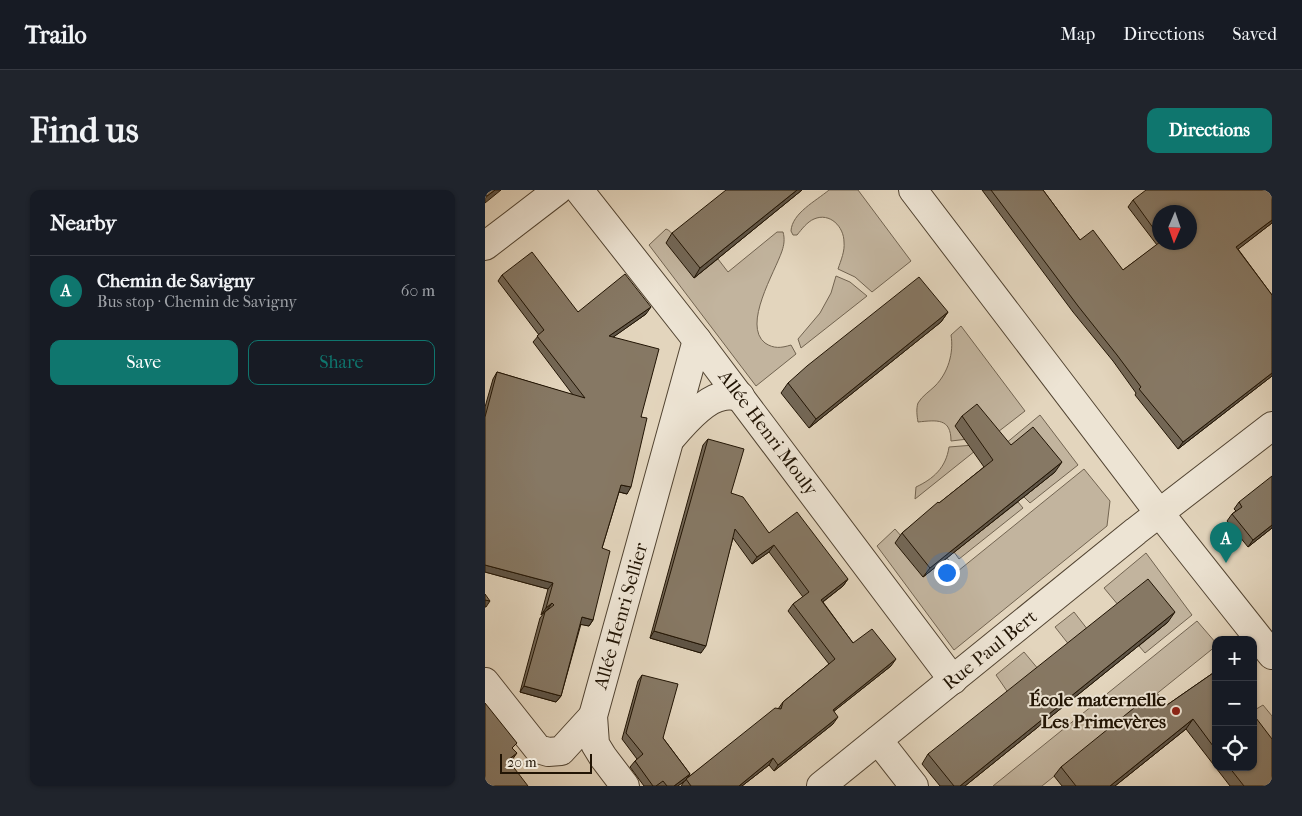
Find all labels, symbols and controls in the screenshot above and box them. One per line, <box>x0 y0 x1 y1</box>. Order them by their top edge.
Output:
text: Trailo <box>25 21 87 49</box>
text: Map <box>1061 24 1095 45</box>
text: Directions <box>1123 24 1204 45</box>
text: Saved <box>1232 24 1277 45</box>
button: Directions <box>1147 108 1272 153</box>
text: Find us <box>30 110 139 151</box>
north arrow <box>1152 205 1197 250</box>
text: Nearby <box>50 211 116 235</box>
text: Chemin de Savigny <box>97 270 254 292</box>
text: A <box>61 281 71 300</box>
text: 60 m <box>401 281 435 300</box>
text: Bus stop · Chemin de Savigny <box>97 292 297 311</box>
button: Save <box>50 340 238 385</box>
button: Share <box>248 340 435 385</box>
street label: Allée Henri Mouly <box>713 365 823 501</box>
pin: A <box>1210 522 1242 563</box>
street label: Allée Henri Sellier <box>589 539 653 693</box>
your location <box>934 560 960 586</box>
street label: Rue Paul Bert <box>939 605 1042 695</box>
map controls <box>1212 636 1257 771</box>
button: + <box>1212 636 1257 681</box>
button: − <box>1212 681 1257 726</box>
place label: École maternelle Les Primevères <box>1029 688 1167 733</box>
marker: École maternelle Les Primevères <box>1170 705 1182 717</box>
button: locate <box>1212 726 1257 771</box>
scale bar <box>500 751 593 774</box>
text: 20 m <box>507 754 537 771</box>

